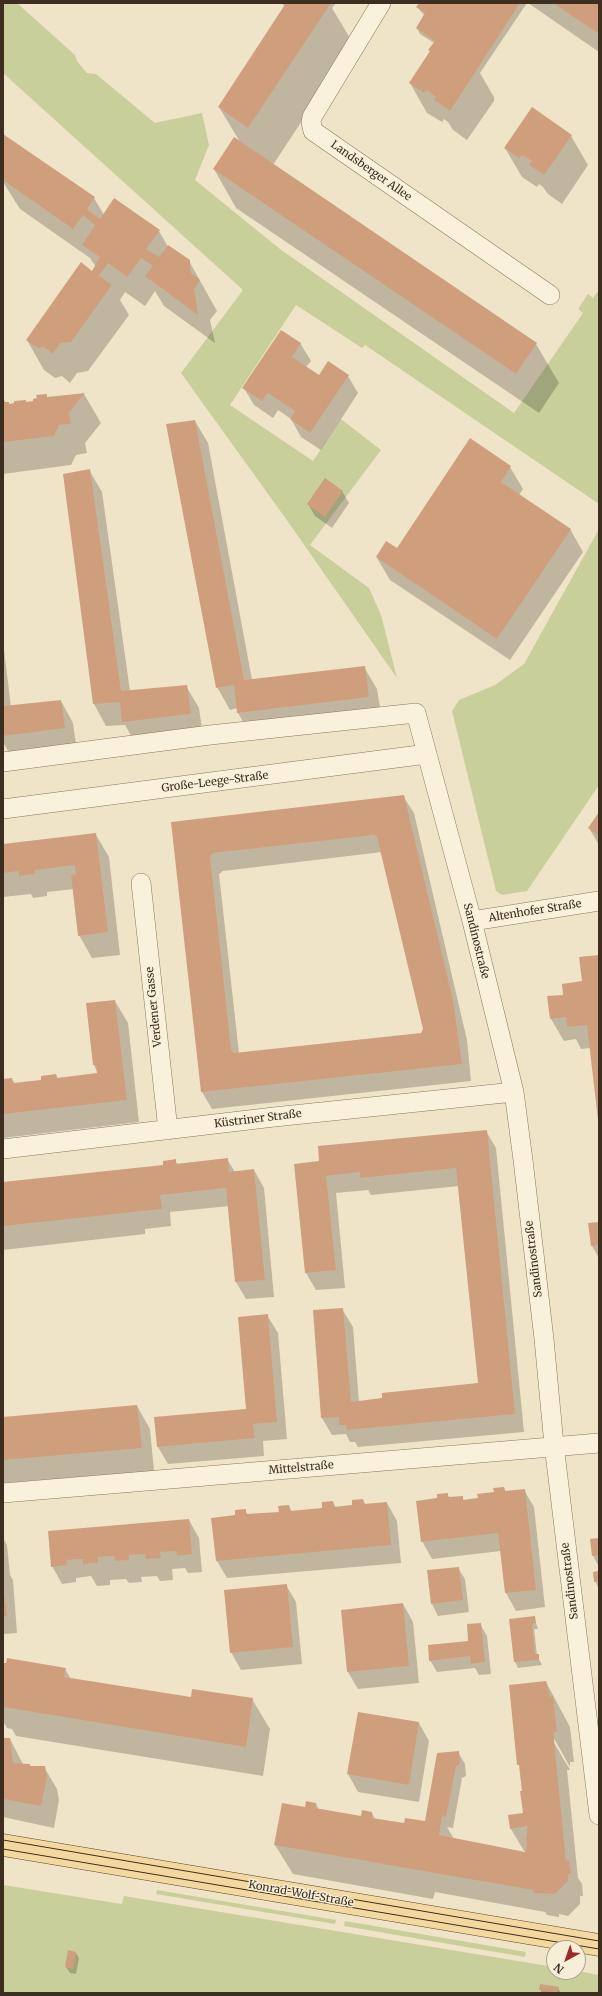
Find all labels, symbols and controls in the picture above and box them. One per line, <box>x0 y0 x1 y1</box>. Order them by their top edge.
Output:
street label: Landsberger Allee <box>328 138 414 204</box>
street label: Große-Leege-Straße <box>161 769 269 795</box>
street label: Altenhofer Straße <box>488 897 582 925</box>
street label: Sandinostraße <box>460 902 492 980</box>
street label: Verdener Gasse <box>143 966 165 1048</box>
street label: Küstriner Straße <box>214 1107 302 1131</box>
street label: Sandinostraße <box>523 1220 545 1298</box>
street label: Mittelstraße <box>268 1459 334 1477</box>
street label: Sandinostraße <box>559 1542 581 1620</box>
street label: Konrad-Wolf-Straße <box>247 1878 355 1910</box>
north arrow <box>546 1940 586 1980</box>
text: N <box>551 1960 567 1977</box>

